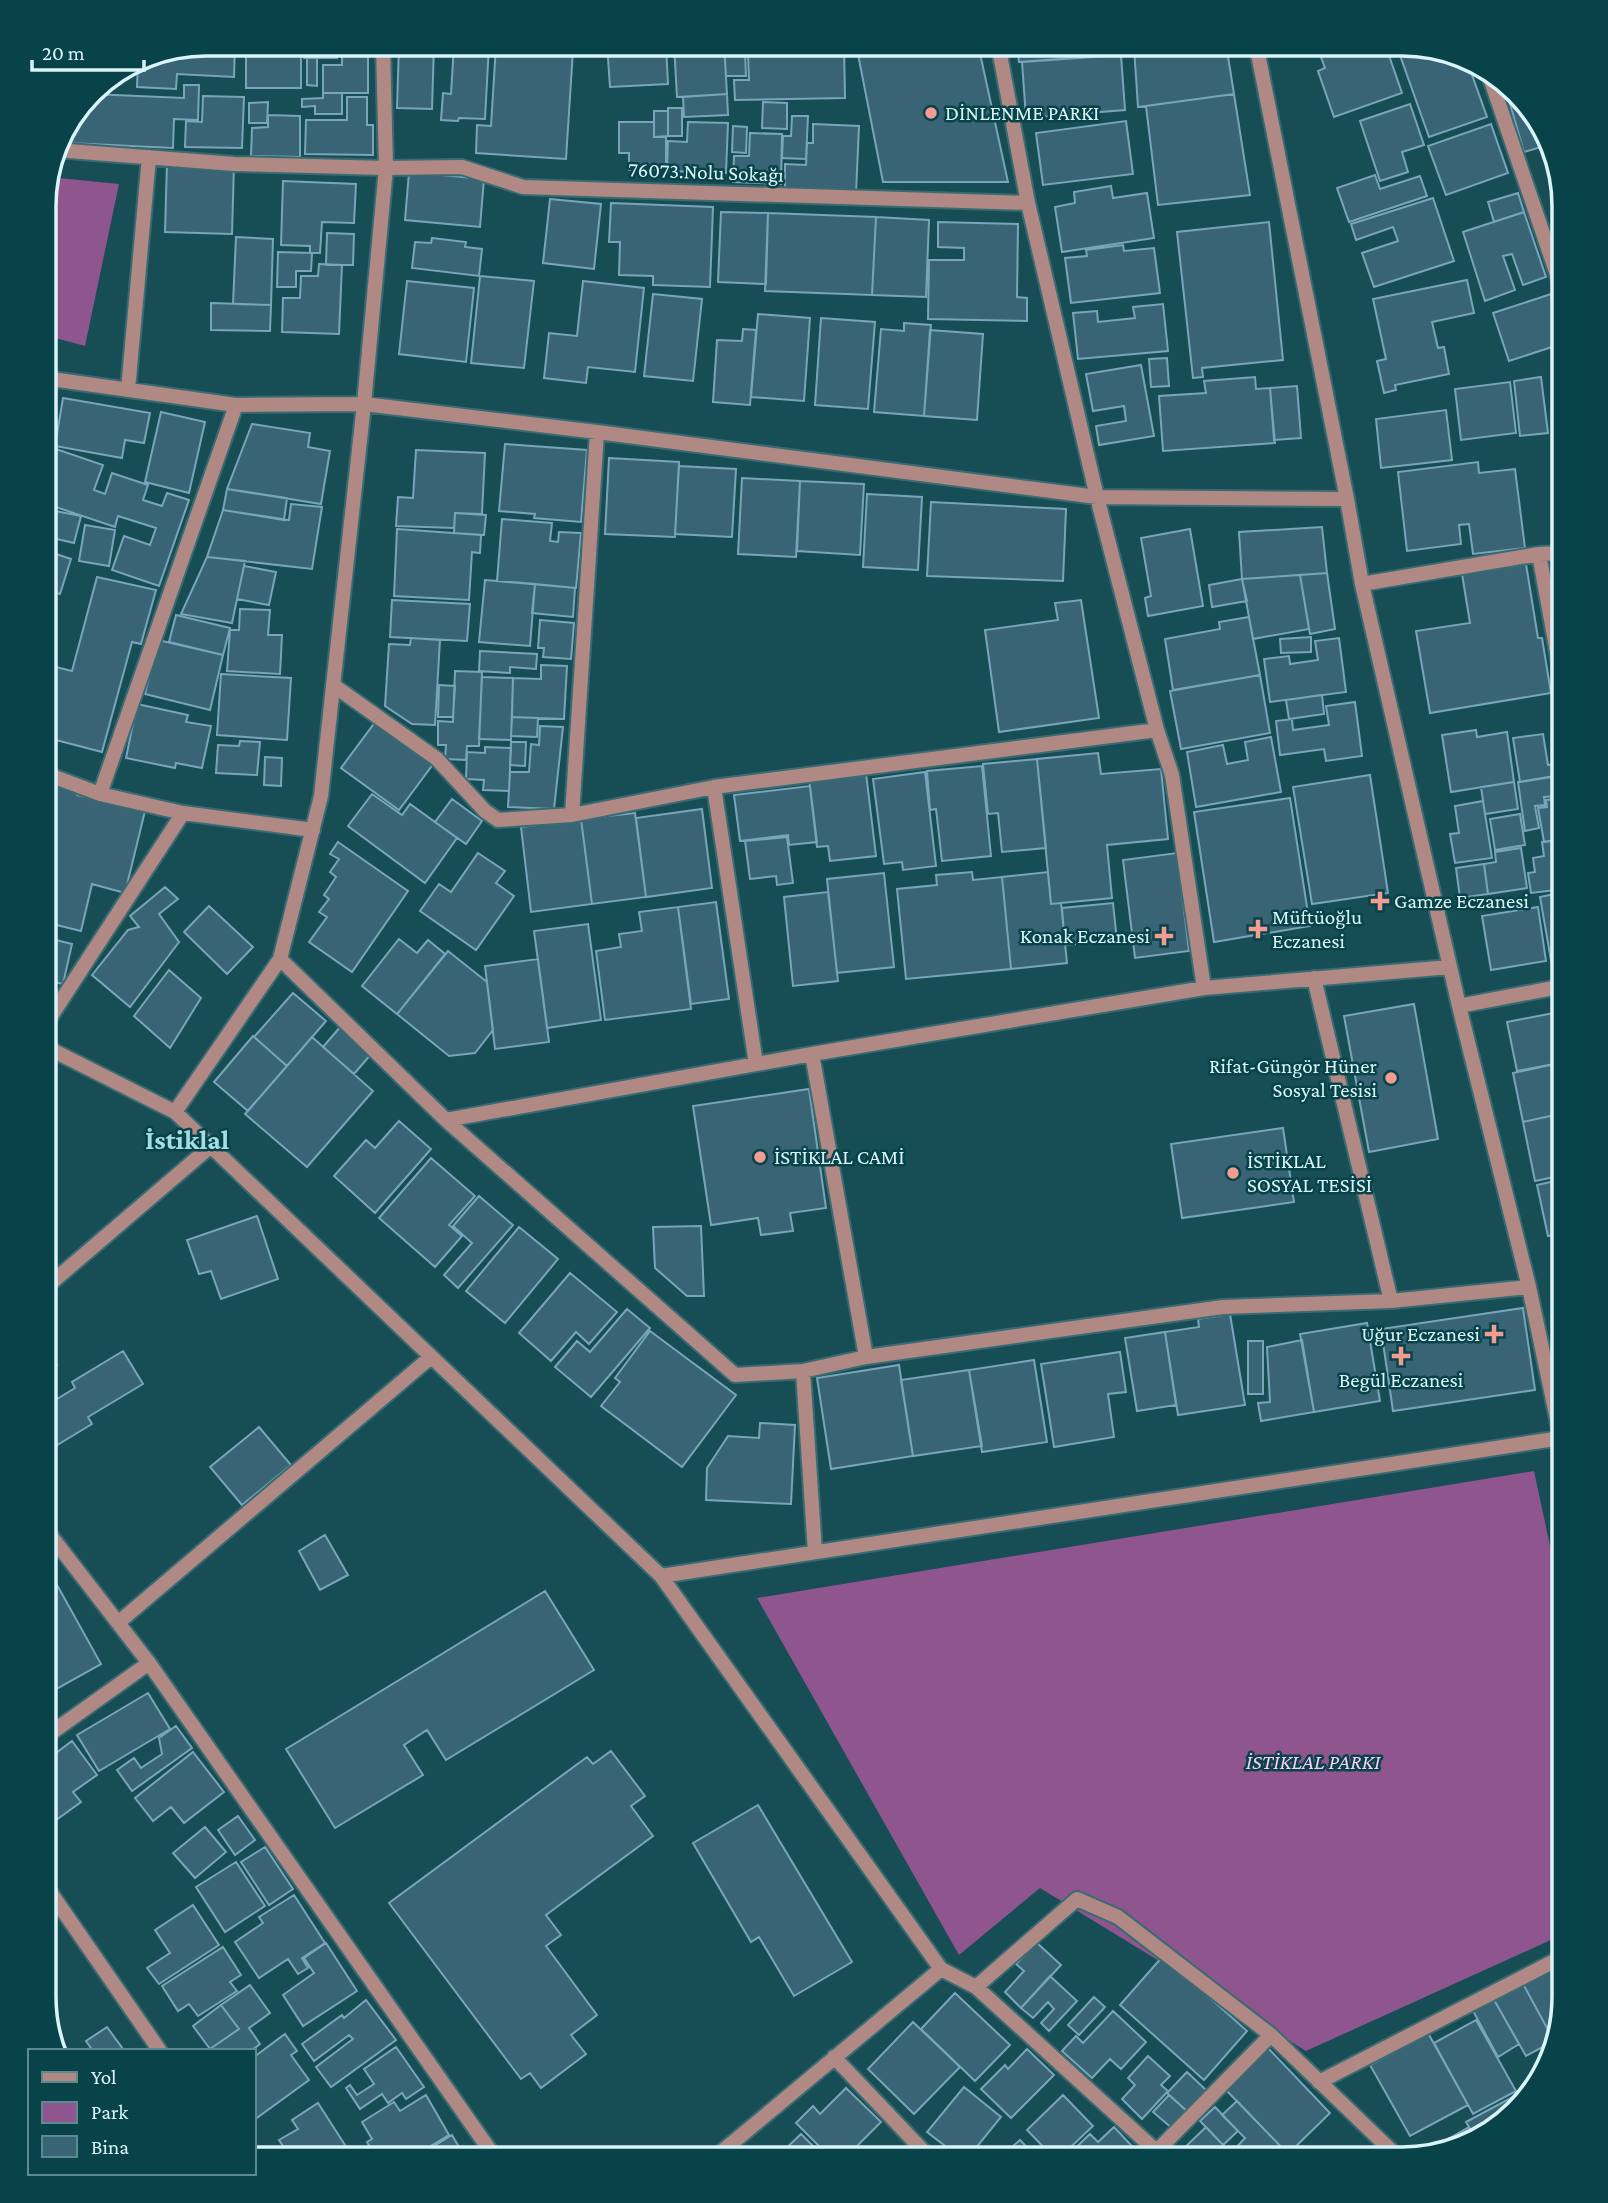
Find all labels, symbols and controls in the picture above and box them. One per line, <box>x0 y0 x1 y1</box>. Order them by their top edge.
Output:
scale bar <box>32 28 144 72</box>
text: 20 m <box>42 41 85 65</box>
place label: DİNLENME PARKI <box>945 101 1099 125</box>
marker: DİNLENME PARKI <box>923 105 939 121</box>
street label: 76073.Nolu Sokağı <box>628 157 785 187</box>
place label: Gamze Eczanesi <box>1394 889 1529 913</box>
marker: Gamze Eczanesi <box>1372 893 1388 909</box>
place label: Müftüoğlu Eczanesi <box>1272 905 1362 953</box>
marker: Müftüoğlu Eczanesi <box>1250 921 1266 937</box>
place label: Konak Eczanesi <box>1020 924 1151 948</box>
marker: Konak Eczanesi <box>1156 928 1172 944</box>
place label: Rifat-Güngör Hüner Sosyal Tesisi <box>1209 1054 1378 1102</box>
marker: Rifat-Güngör Hüner Sosyal Tesisi <box>1383 1070 1399 1086</box>
district label: İstiklal <box>145 1124 229 1155</box>
place label: İSTİKLAL CAMİ <box>774 1145 905 1169</box>
marker: İSTİKLAL CAMİ <box>752 1149 768 1165</box>
place label: İSTİKLAL SOSYAL TESİSİ <box>1247 1149 1372 1197</box>
marker: İSTİKLAL SOSYAL TESİSİ <box>1225 1165 1241 1181</box>
place label: Uğur Eczanesi <box>1361 1322 1481 1346</box>
marker: Uğur Eczanesi <box>1486 1326 1502 1342</box>
marker: Begül Eczanesi <box>1393 1348 1409 1364</box>
place label: Begül Eczanesi <box>1339 1368 1464 1392</box>
park label: İSTİKLAL PARKI <box>1246 1750 1381 1774</box>
legend <box>28 2049 256 2175</box>
text: Yol <box>91 2065 117 2089</box>
text: Park <box>91 2100 128 2124</box>
text: Bina <box>91 2135 129 2159</box>

